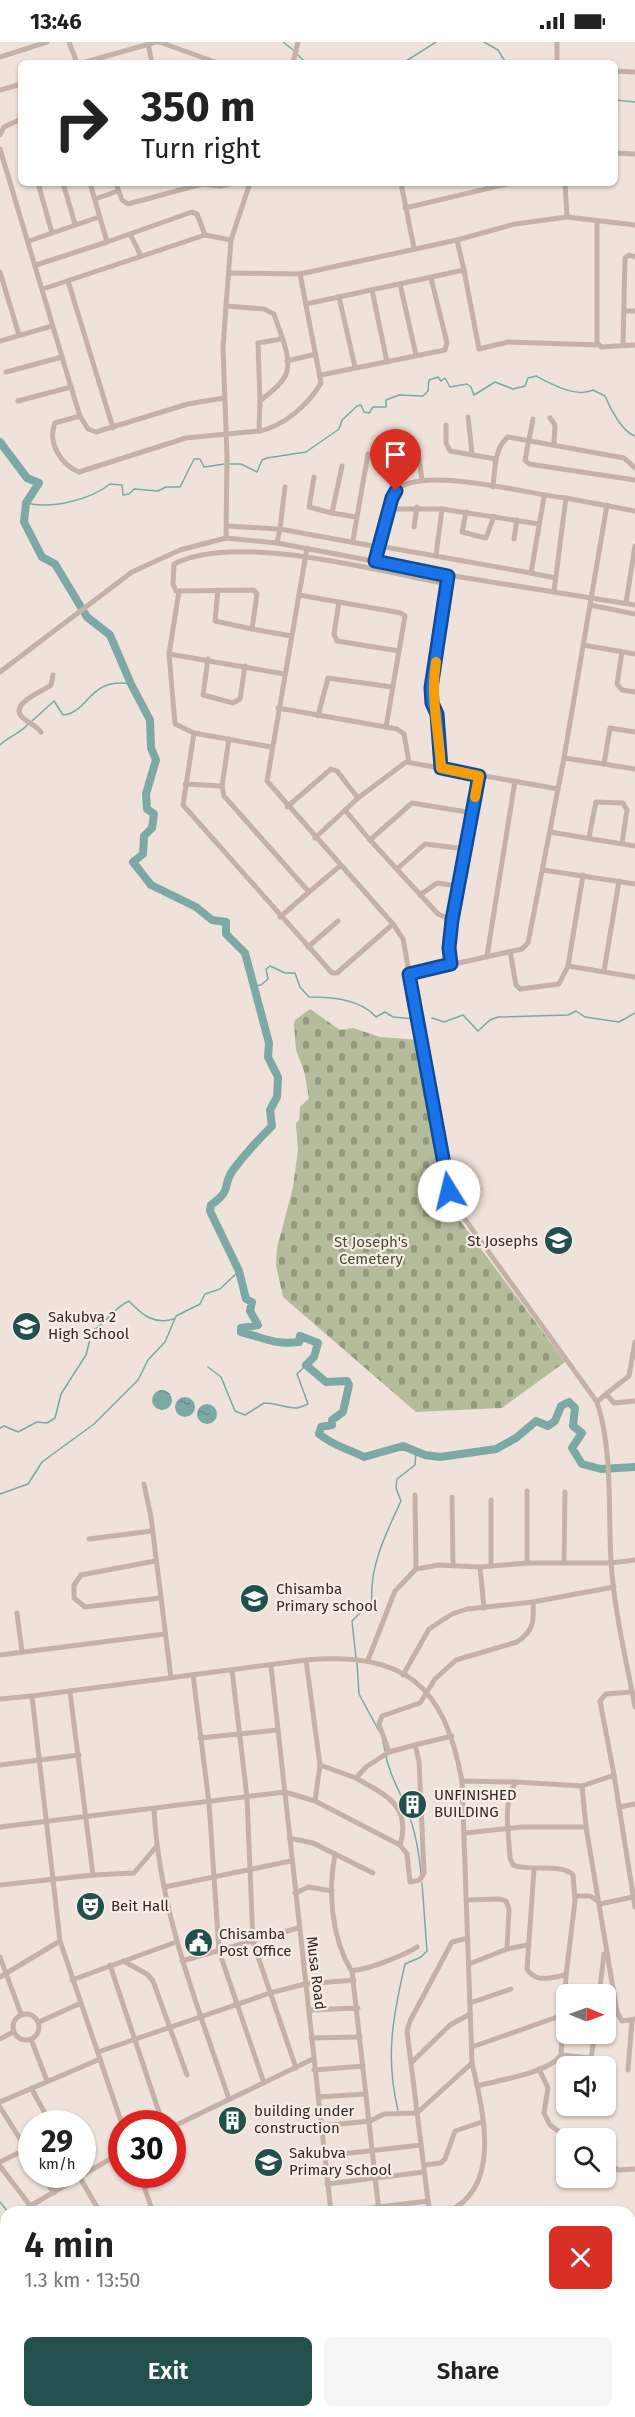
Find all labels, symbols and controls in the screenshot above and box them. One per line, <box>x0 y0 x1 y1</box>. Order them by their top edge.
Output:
text: 13:46 <box>30 8 82 35</box>
text: 350 m <box>141 82 255 132</box>
icon: right <box>42 84 120 162</box>
text: Turn right <box>141 133 261 165</box>
pin <box>370 429 421 491</box>
icon: arrive <box>379 438 412 471</box>
position arrow <box>417 1159 481 1223</box>
school or university icon: St Josephs <box>543 1225 575 1257</box>
place label: St Josephs <box>467 1232 538 1250</box>
park label: St Joseph's Cemetery <box>334 1233 408 1268</box>
place label: Sakubva 2 High School <box>48 1308 130 1343</box>
school or university icon: Sakubva 2 High School <box>11 1310 43 1342</box>
place label: Chisamba Primary school <box>276 1580 378 1615</box>
school or university icon: Chisamba Primary school <box>239 1582 271 1614</box>
place label: UNFINISHED BUILDING <box>434 1786 517 1821</box>
building icon: UNFINISHED BUILDING <box>397 1788 429 1820</box>
theatre icon: Beit Hall <box>74 1890 106 1922</box>
place label: Beit Hall <box>111 1897 170 1915</box>
place label: Chisamba Post Office <box>219 1925 292 1960</box>
public building icon: Chisamba Post Office <box>182 1927 214 1959</box>
street label: Musa Road <box>303 1935 329 2011</box>
north arrow <box>556 1984 616 2044</box>
map controls <box>556 1984 616 2188</box>
button: sound <box>556 2056 616 2116</box>
place label: building under construction <box>254 2102 355 2137</box>
building icon: building under construction <box>217 2104 249 2136</box>
speed limit sign: 30 <box>108 2110 186 2188</box>
text: 29 <box>41 2124 73 2160</box>
button: search <box>556 2128 616 2188</box>
place label: Sakubva Primary School <box>289 2144 392 2179</box>
school or university icon: Sakubva Primary School <box>252 2146 284 2178</box>
text: km/h <box>38 2155 76 2173</box>
text: 4 min <box>24 2223 114 2267</box>
button: close <box>549 2226 612 2289</box>
text: 1.3 km · 13:50 <box>24 2268 140 2292</box>
button: Exit <box>24 2337 312 2406</box>
button: Share <box>324 2337 612 2406</box>

